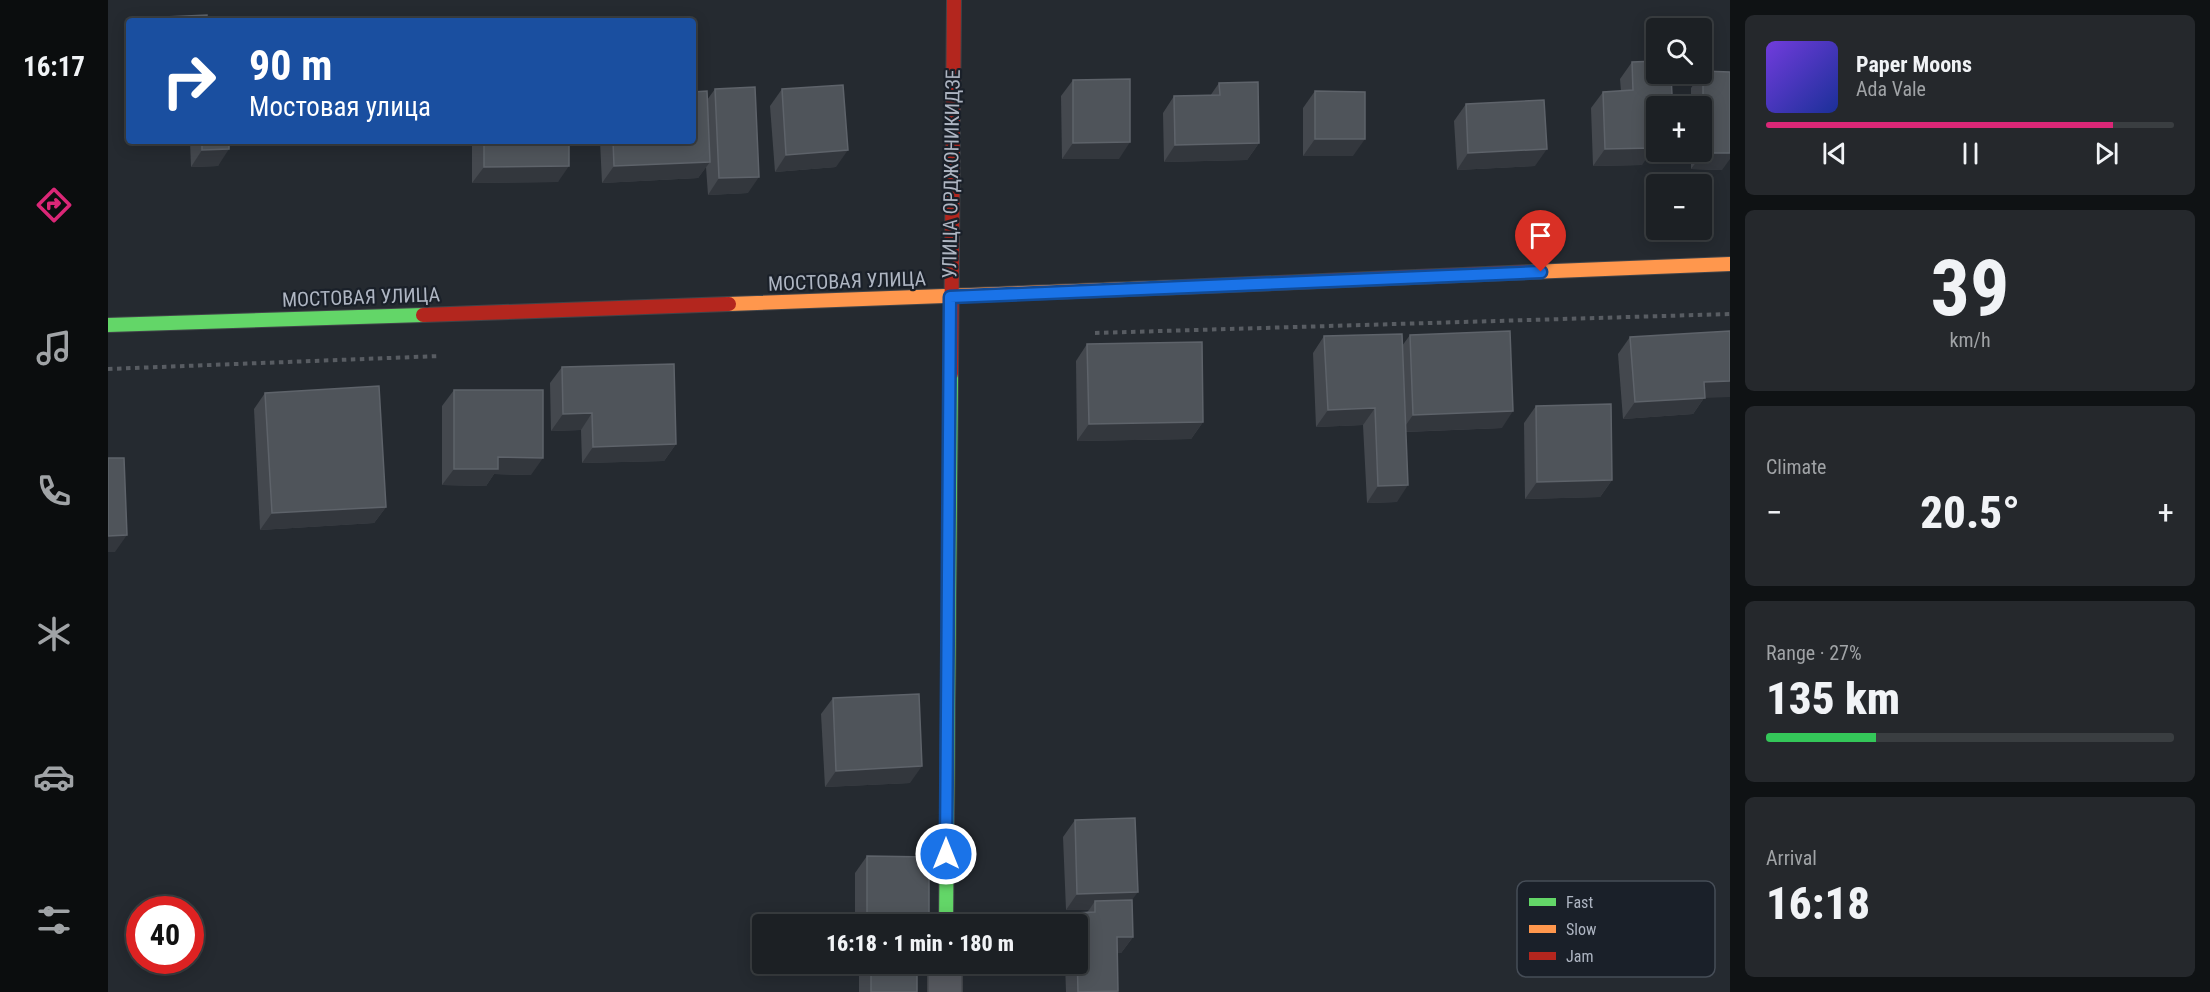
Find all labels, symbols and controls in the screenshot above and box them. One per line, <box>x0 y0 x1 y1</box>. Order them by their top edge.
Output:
map controls <box>1646 18 1712 240</box>
button: search <box>1646 18 1712 84</box>
text: 90 m <box>249 41 332 90</box>
icon: right <box>150 42 228 120</box>
text: 16:17 <box>23 51 85 83</box>
text: Paper Moons <box>1856 52 1972 77</box>
street label: УЛИЦА ОРДЖОНИКИДЗЕ <box>937 69 965 279</box>
text: Ada Vale <box>1856 77 1926 101</box>
text: Мостовая улица <box>249 91 431 123</box>
button: + <box>1646 96 1712 162</box>
icon: previous <box>1818 137 1851 170</box>
icon: pause <box>1954 137 1987 170</box>
icon: next <box>2090 137 2123 170</box>
button: − <box>1646 174 1712 240</box>
icon: directions <box>33 184 75 226</box>
pin <box>1515 210 1566 272</box>
icon: arrive <box>1524 219 1557 252</box>
text: 39 <box>1931 243 2009 334</box>
street label: МОСТОВАЯ УЛИЦА <box>767 266 927 296</box>
street label: МОСТОВАЯ УЛИЦА <box>281 282 441 312</box>
icon: music <box>33 327 75 369</box>
text: km/h <box>1949 328 1991 352</box>
text: Climate <box>1766 455 1826 479</box>
icon: phone <box>33 470 75 512</box>
text: 20.5° <box>1920 486 2020 539</box>
text: − <box>1766 493 1783 532</box>
text: + <box>2158 493 2174 532</box>
icon: climate <box>33 613 75 655</box>
text: Range · 27% <box>1766 641 1862 665</box>
text: 135 km <box>1766 672 1900 725</box>
icon: car <box>33 756 75 798</box>
position arrow <box>914 822 978 886</box>
text: Arrival <box>1766 846 1817 870</box>
text: 16:18 <box>1766 877 1870 930</box>
legend <box>1517 881 1715 977</box>
text: Fast <box>1566 893 1593 912</box>
speed limit sign: 40 <box>126 896 204 974</box>
icon: filters <box>33 899 75 941</box>
text: Slow <box>1566 920 1596 939</box>
text: 16:18 · 1 min · 180 m <box>826 931 1014 956</box>
text: Jam <box>1566 947 1593 966</box>

